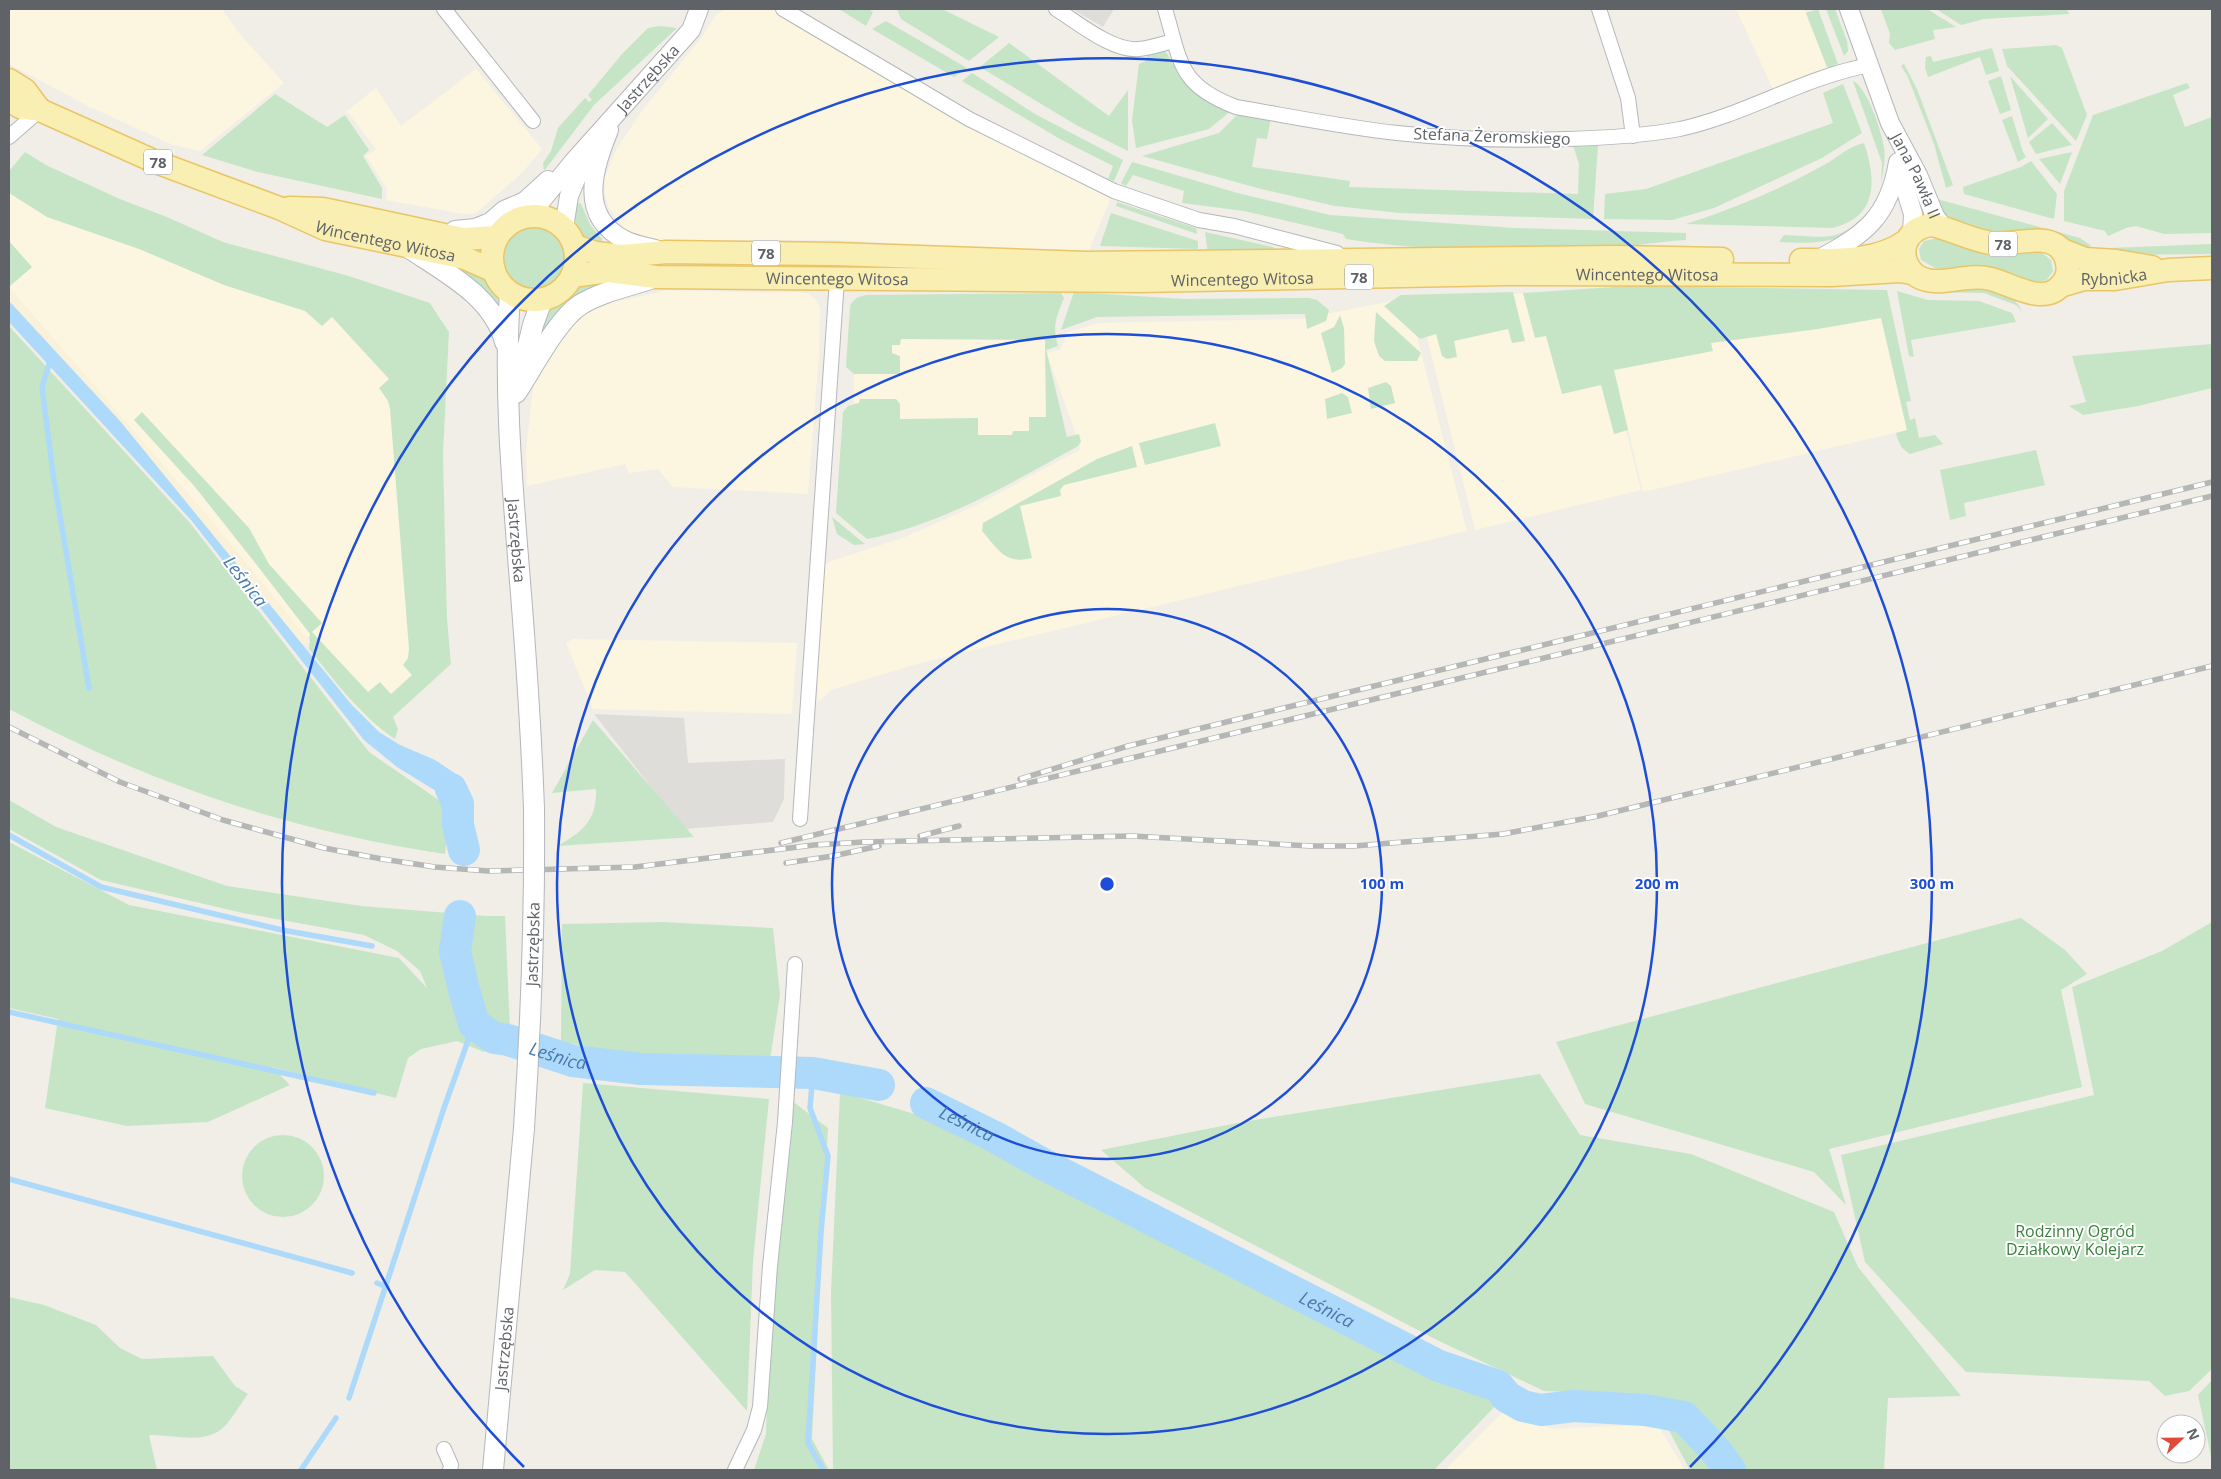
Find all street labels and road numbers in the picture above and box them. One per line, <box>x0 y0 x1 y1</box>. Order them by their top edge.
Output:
street label: Jastrzębska <box>610 40 684 118</box>
street label: Stefana Żeromskiego <box>1413 122 1571 150</box>
street label: Jana Pawła II <box>1885 127 1946 222</box>
road number: 78 <box>144 150 172 174</box>
street label: Wincentego Witosa <box>312 215 458 267</box>
road number: 78 <box>1989 232 2017 256</box>
road number: 78 <box>752 240 780 266</box>
street label: Wincentego Witosa <box>1576 263 1719 286</box>
street label: Rybnicka <box>2081 263 2149 290</box>
road number: 78 <box>1345 264 1373 290</box>
street label: Wincentego Witosa <box>766 267 909 290</box>
street label: Wincentego Witosa <box>1171 267 1314 291</box>
street label: Jastrzębska <box>502 496 531 584</box>
street label: Jastrzębska <box>520 902 545 989</box>
street label: Jastrzębska <box>489 1306 519 1393</box>

